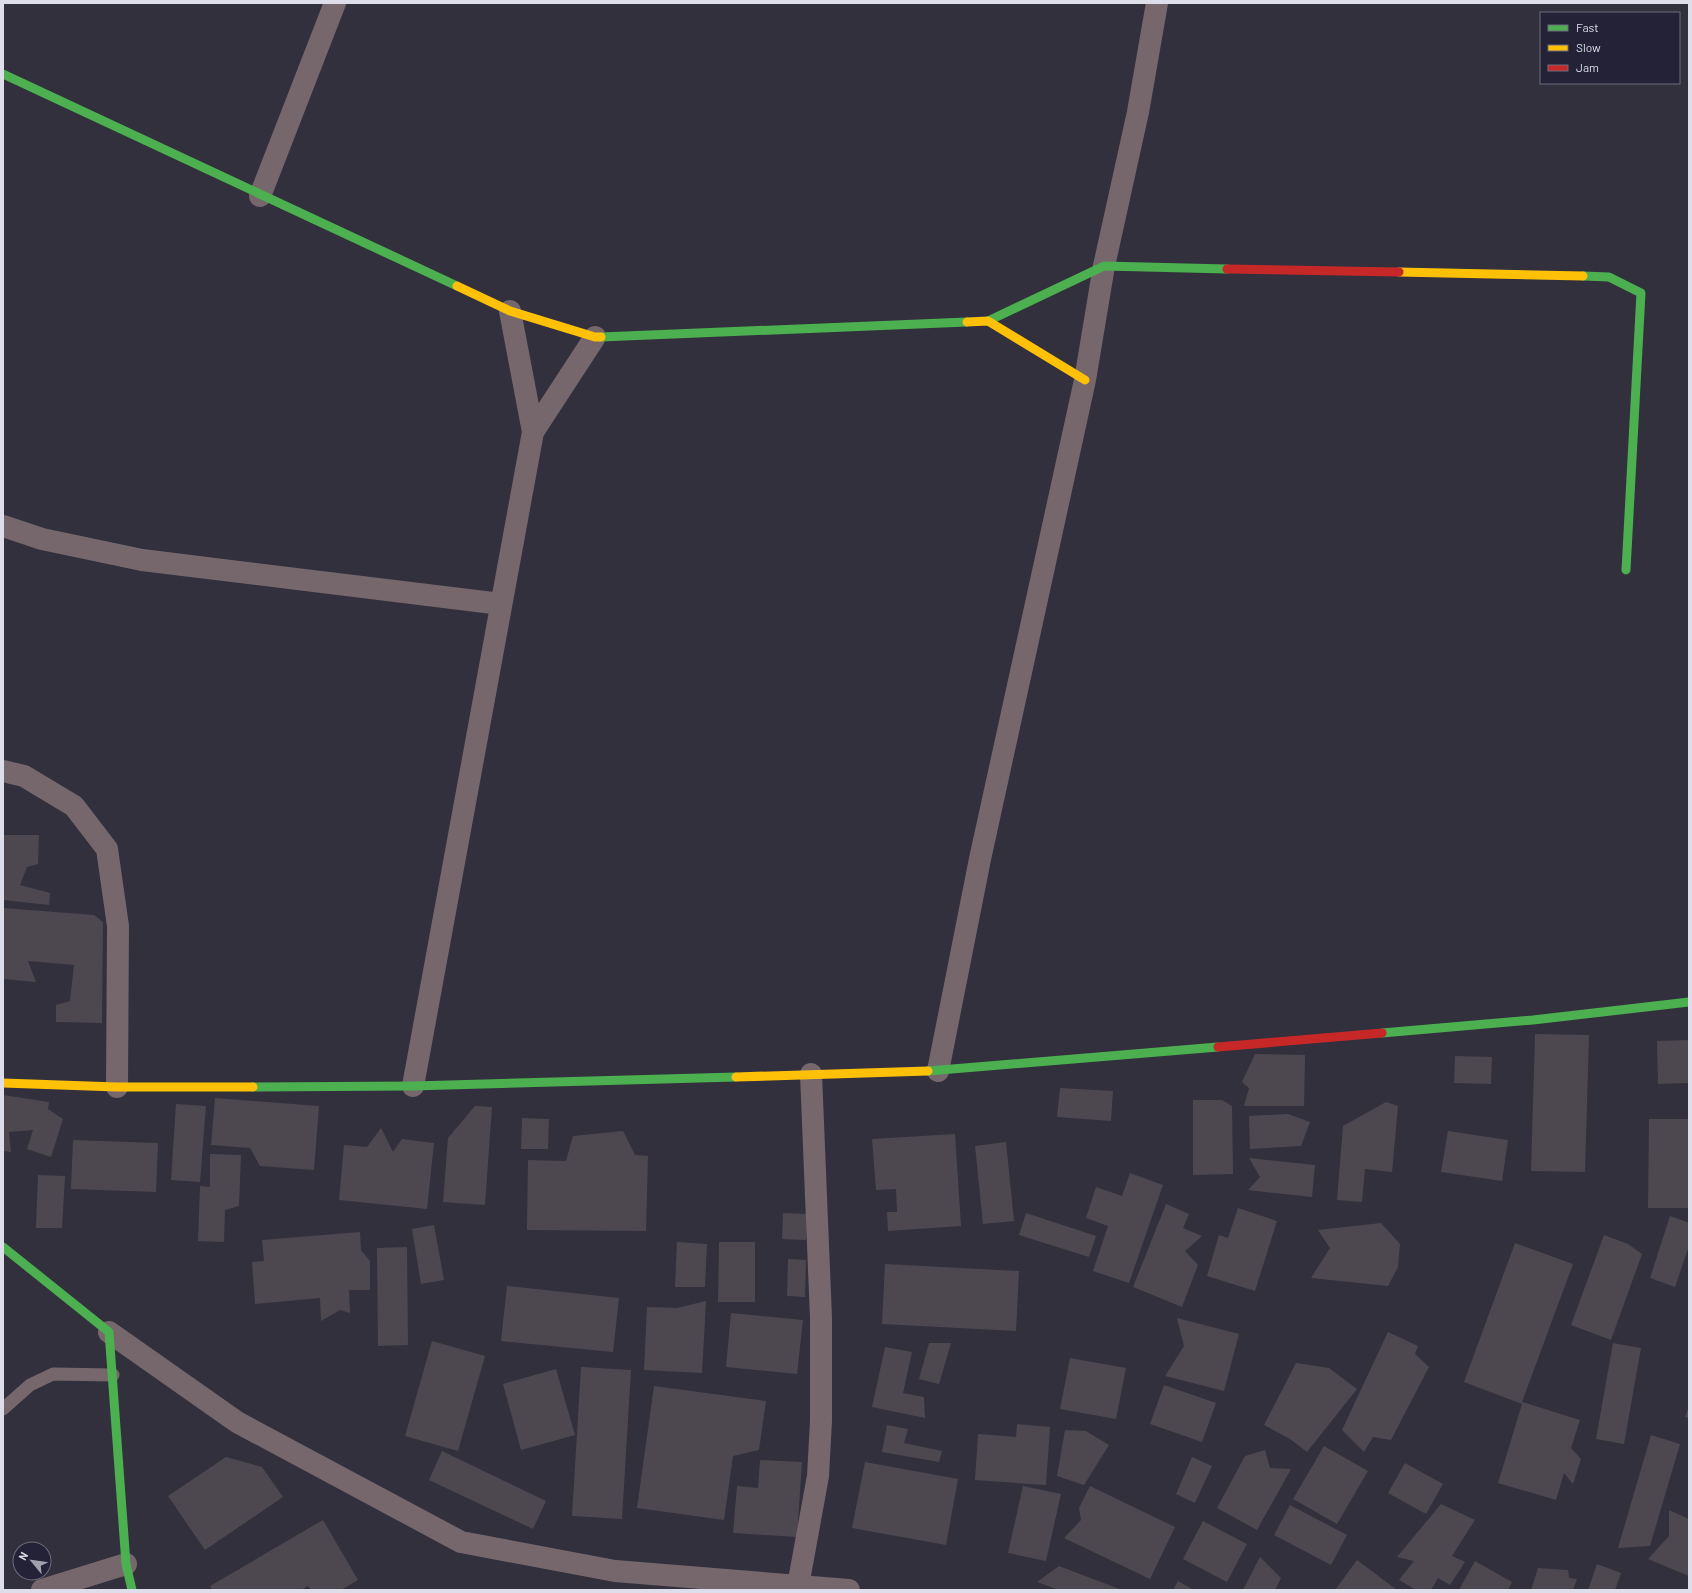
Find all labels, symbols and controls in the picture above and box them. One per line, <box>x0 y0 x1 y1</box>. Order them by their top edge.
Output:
legend <box>1540 12 1680 84</box>
text: Fast <box>1576 20 1599 34</box>
text: Slow <box>1576 40 1601 54</box>
text: Jam <box>1576 60 1599 74</box>
north arrow <box>12 1541 52 1581</box>
text: N <box>15 1550 30 1562</box>

